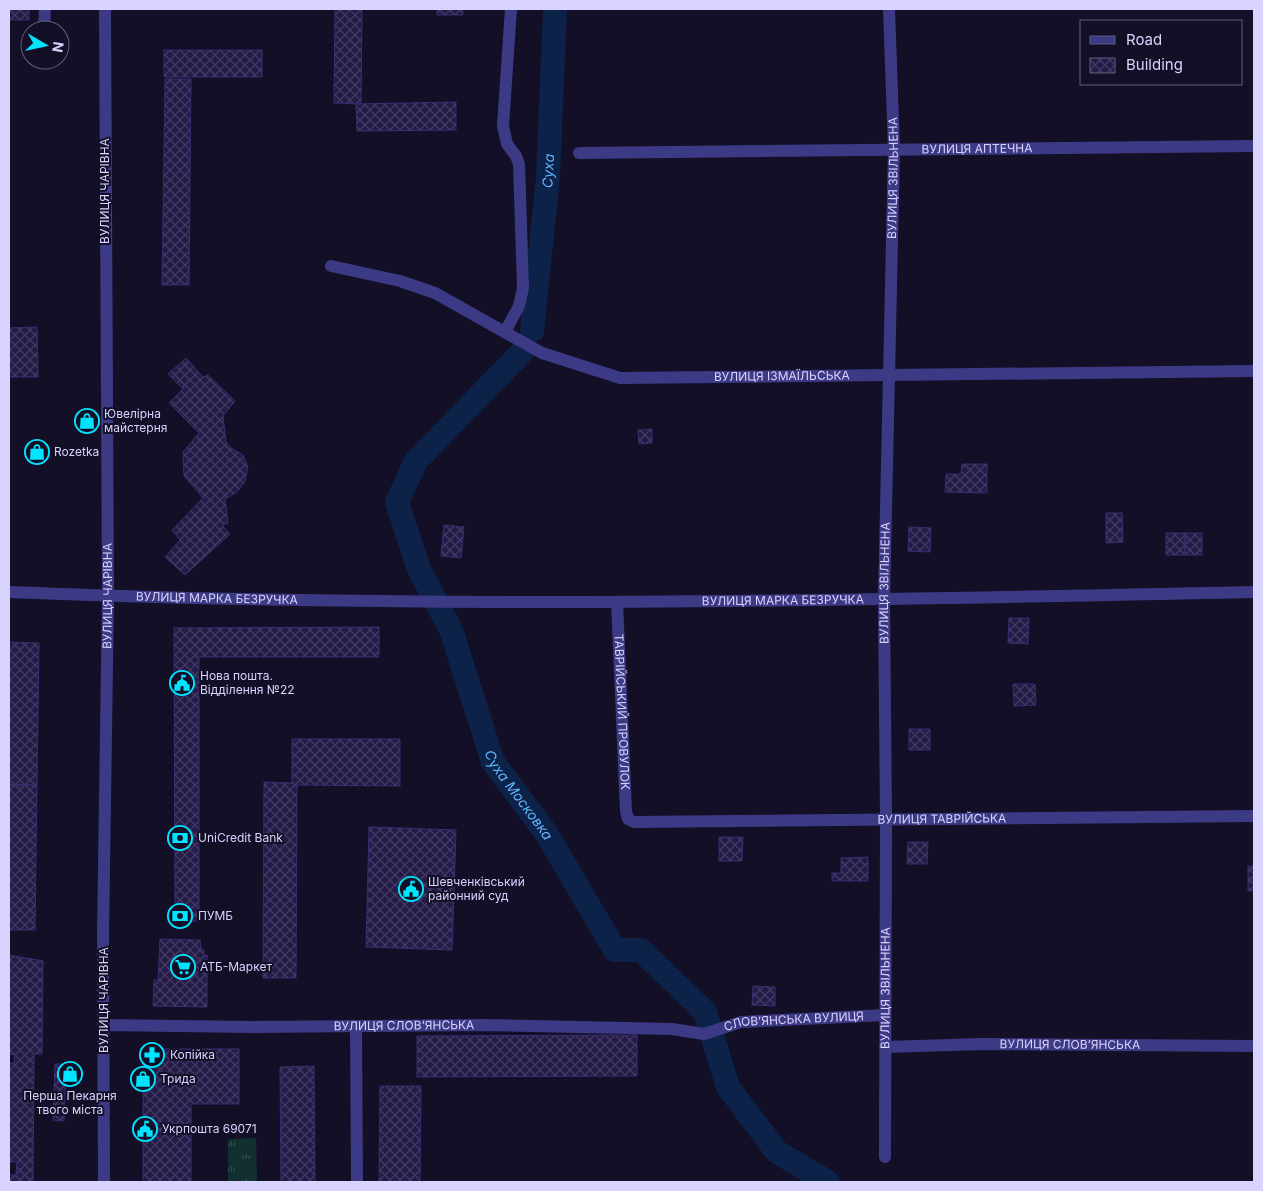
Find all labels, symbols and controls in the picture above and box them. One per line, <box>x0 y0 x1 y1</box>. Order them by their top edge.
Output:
north arrow <box>20 20 70 70</box>
legend <box>1080 20 1243 85</box>
text: Road <box>1126 30 1162 49</box>
text: N <box>49 41 68 54</box>
text: Building <box>1126 55 1183 74</box>
street label: ВУЛИЦЯ ЗВІЛЬНЕНА <box>884 117 901 239</box>
street label: ВУЛИЦЯ ЧАРІВНА <box>97 138 112 244</box>
street label: ВУЛИЦЯ АПТЕЧНА <box>921 140 1033 156</box>
water label: Суха <box>538 153 557 189</box>
street label: ВУЛИЦЯ ІЗМАЇЛЬСЬКА <box>714 367 850 384</box>
place label: Ювелірна майстерня <box>104 406 167 435</box>
shop icon: Ювелірна майстерня <box>74 408 100 434</box>
shop icon: Rozetka <box>24 439 50 465</box>
place label: Rozetka <box>54 444 99 459</box>
street label: ВУЛИЦЯ ЗВІЛЬНЕНА <box>876 522 893 644</box>
street label: ВУЛИЦЯ ЧАРІВНА <box>99 543 115 649</box>
street label: ВУЛИЦЯ МАРКА БЕЗРУЧКА <box>136 588 298 607</box>
street label: ВУЛИЦЯ МАРКА БЕЗРУЧКА <box>702 591 864 608</box>
street label: ТАВРІЙСЬКИЙ ПРОВУЛОК <box>611 633 633 790</box>
place label: Нова пошта. Відділення №22 <box>200 668 295 697</box>
public building icon: Нова пошта. Відділення №22 <box>169 670 195 696</box>
water label: Суха Московка <box>482 748 557 843</box>
street label: ВУЛИЦЯ ТАВРІЙСЬКА <box>877 810 1006 827</box>
bank icon: UniCredit Bank <box>167 825 193 851</box>
place label: UniCredit Bank <box>198 830 283 845</box>
place label: Шевченківський районний суд <box>428 874 525 903</box>
public building icon: Шевченківський районний суд <box>398 876 424 902</box>
bank icon: ПУМБ <box>167 903 193 929</box>
place label: ПУМБ <box>198 908 233 923</box>
street label: ВУЛИЦЯ ЗВІЛЬНЕНА <box>877 927 893 1049</box>
street label: ВУЛИЦЯ ЧАРІВНА <box>96 947 111 1053</box>
supermarket icon: АТБ-Маркет <box>170 954 196 980</box>
place label: АТБ-Маркет <box>200 959 272 974</box>
street label: СЛОВ’ЯНСЬКА ВУЛИЦЯ <box>722 1008 864 1034</box>
street label: ВУЛИЦЯ СЛОВ’ЯНСЬКА <box>334 1017 474 1033</box>
street label: ВУЛИЦЯ СЛОВ’ЯНСЬКА <box>1000 1036 1140 1052</box>
pharmacy icon: Копійка <box>139 1042 165 1068</box>
place label: Копійка <box>170 1047 215 1062</box>
shop icon: Перша Пекарня твого міста <box>57 1061 83 1087</box>
shop icon: Трида <box>130 1066 156 1092</box>
place label: Трида <box>160 1071 196 1086</box>
place label: Перша Пекарня твого міста <box>23 1088 117 1117</box>
public building icon: Укрпошта 69071 <box>132 1116 158 1142</box>
place label: Укрпошта 69071 <box>162 1121 257 1136</box>

